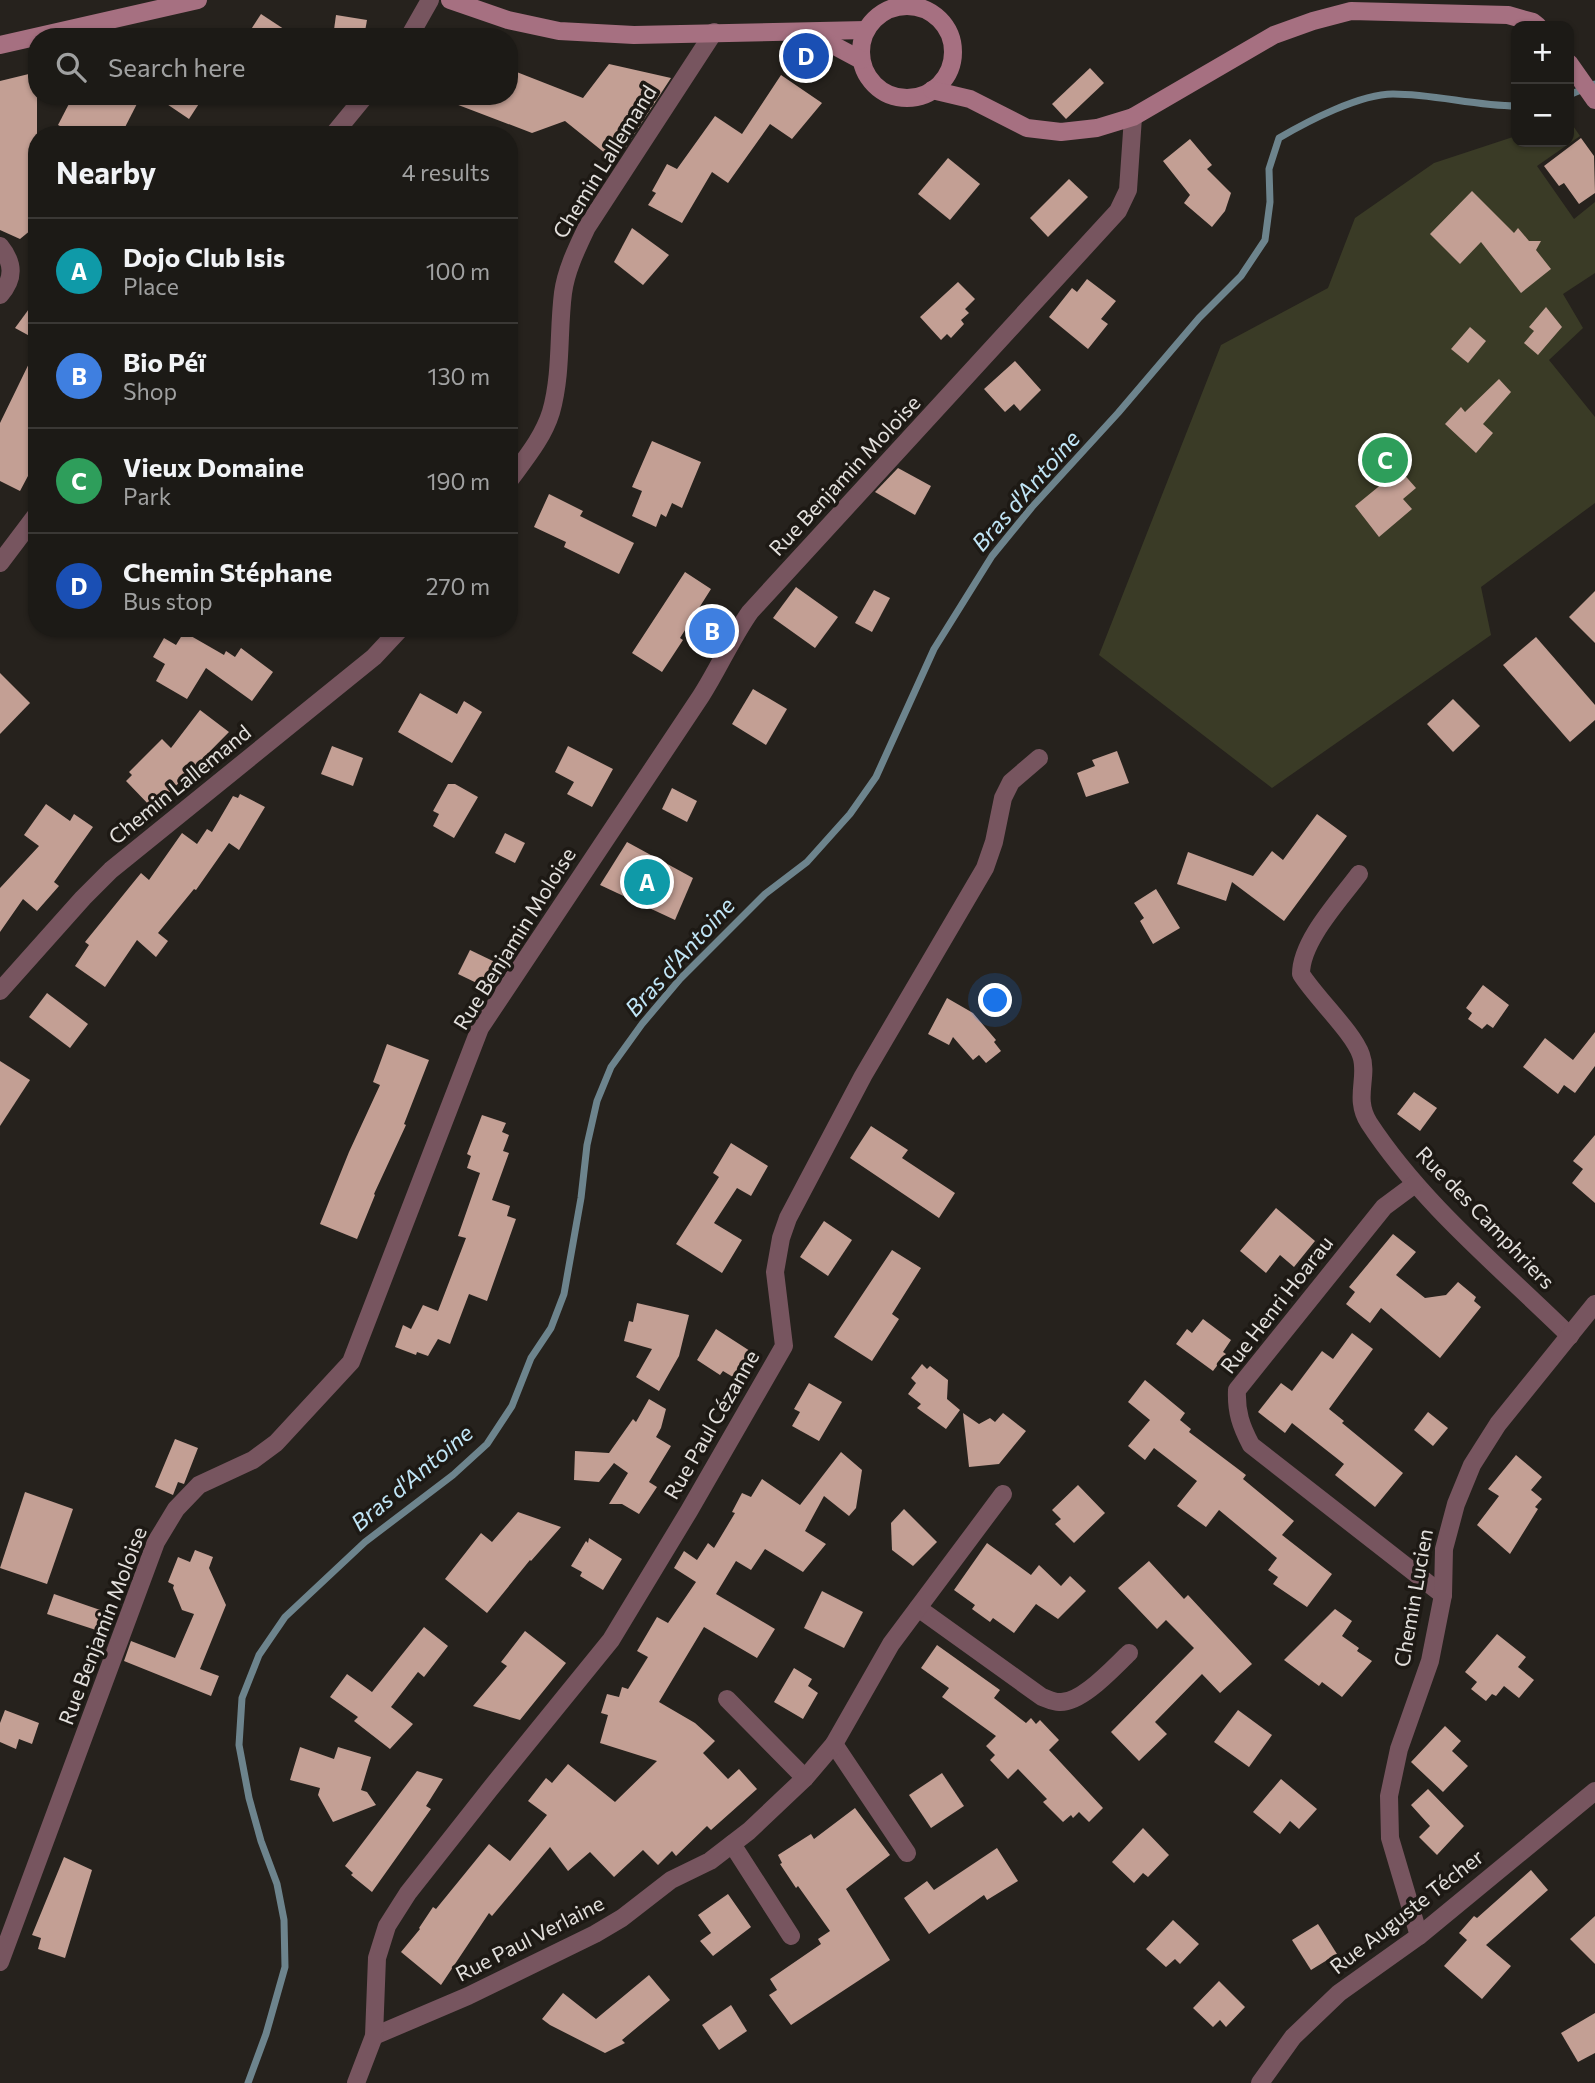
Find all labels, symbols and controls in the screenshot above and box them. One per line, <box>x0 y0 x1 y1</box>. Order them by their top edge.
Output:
map controls <box>1511 21 1574 147</box>
button: + <box>1511 21 1574 84</box>
search box <box>28 28 518 105</box>
pin: D <box>783 30 829 82</box>
icon: search <box>52 48 90 86</box>
text: Search here <box>108 51 246 82</box>
street label: Chemin Lallemand <box>547 80 661 242</box>
button: − <box>1511 84 1574 147</box>
text: Nearby <box>56 153 156 190</box>
text: 4 results <box>402 158 490 186</box>
text: Dojo Club Isis <box>123 241 285 272</box>
text: A <box>71 257 87 285</box>
text: 100 m <box>426 257 490 285</box>
text: Place <box>123 272 179 300</box>
text: Bio Péï <box>123 346 205 377</box>
text: B <box>71 362 87 390</box>
text: 130 m <box>428 362 490 390</box>
text: Shop <box>123 377 177 405</box>
street label: Rue Benjamin Moloise <box>763 390 925 560</box>
water label: Bras d'Antoine <box>965 424 1085 556</box>
pin: C <box>1362 434 1408 486</box>
text: Vieux Domaine <box>123 451 304 482</box>
text: C <box>71 467 87 495</box>
text: 190 m <box>427 467 490 495</box>
text: Park <box>123 482 171 510</box>
text: Chemin Stéphane <box>123 556 332 587</box>
text: D <box>71 572 87 600</box>
text: 270 m <box>426 572 490 600</box>
text: Bus stop <box>123 587 213 615</box>
pin: B <box>689 605 735 657</box>
street label: Chemin Lallemand <box>103 719 255 849</box>
street label: Rue Benjamin Moloise <box>447 843 580 1034</box>
pin: A <box>624 856 670 908</box>
water label: Bras d'Antoine <box>618 891 740 1022</box>
your location <box>978 983 1012 1017</box>
street label: Rue des Camphriers <box>1412 1141 1560 1293</box>
street label: Rue Henri Hoarau <box>1214 1230 1337 1378</box>
street label: Rue Paul Cézanne <box>658 1345 764 1503</box>
water label: Bras d'Antoine <box>345 1418 478 1536</box>
street label: Rue Benjamin Moloise <box>52 1523 151 1728</box>
street label: Chemin Lucien <box>1388 1527 1437 1669</box>
street label: Rue Auguste Técher <box>1324 1843 1488 1978</box>
street label: Rue Paul Verlaine <box>451 1889 608 1986</box>

